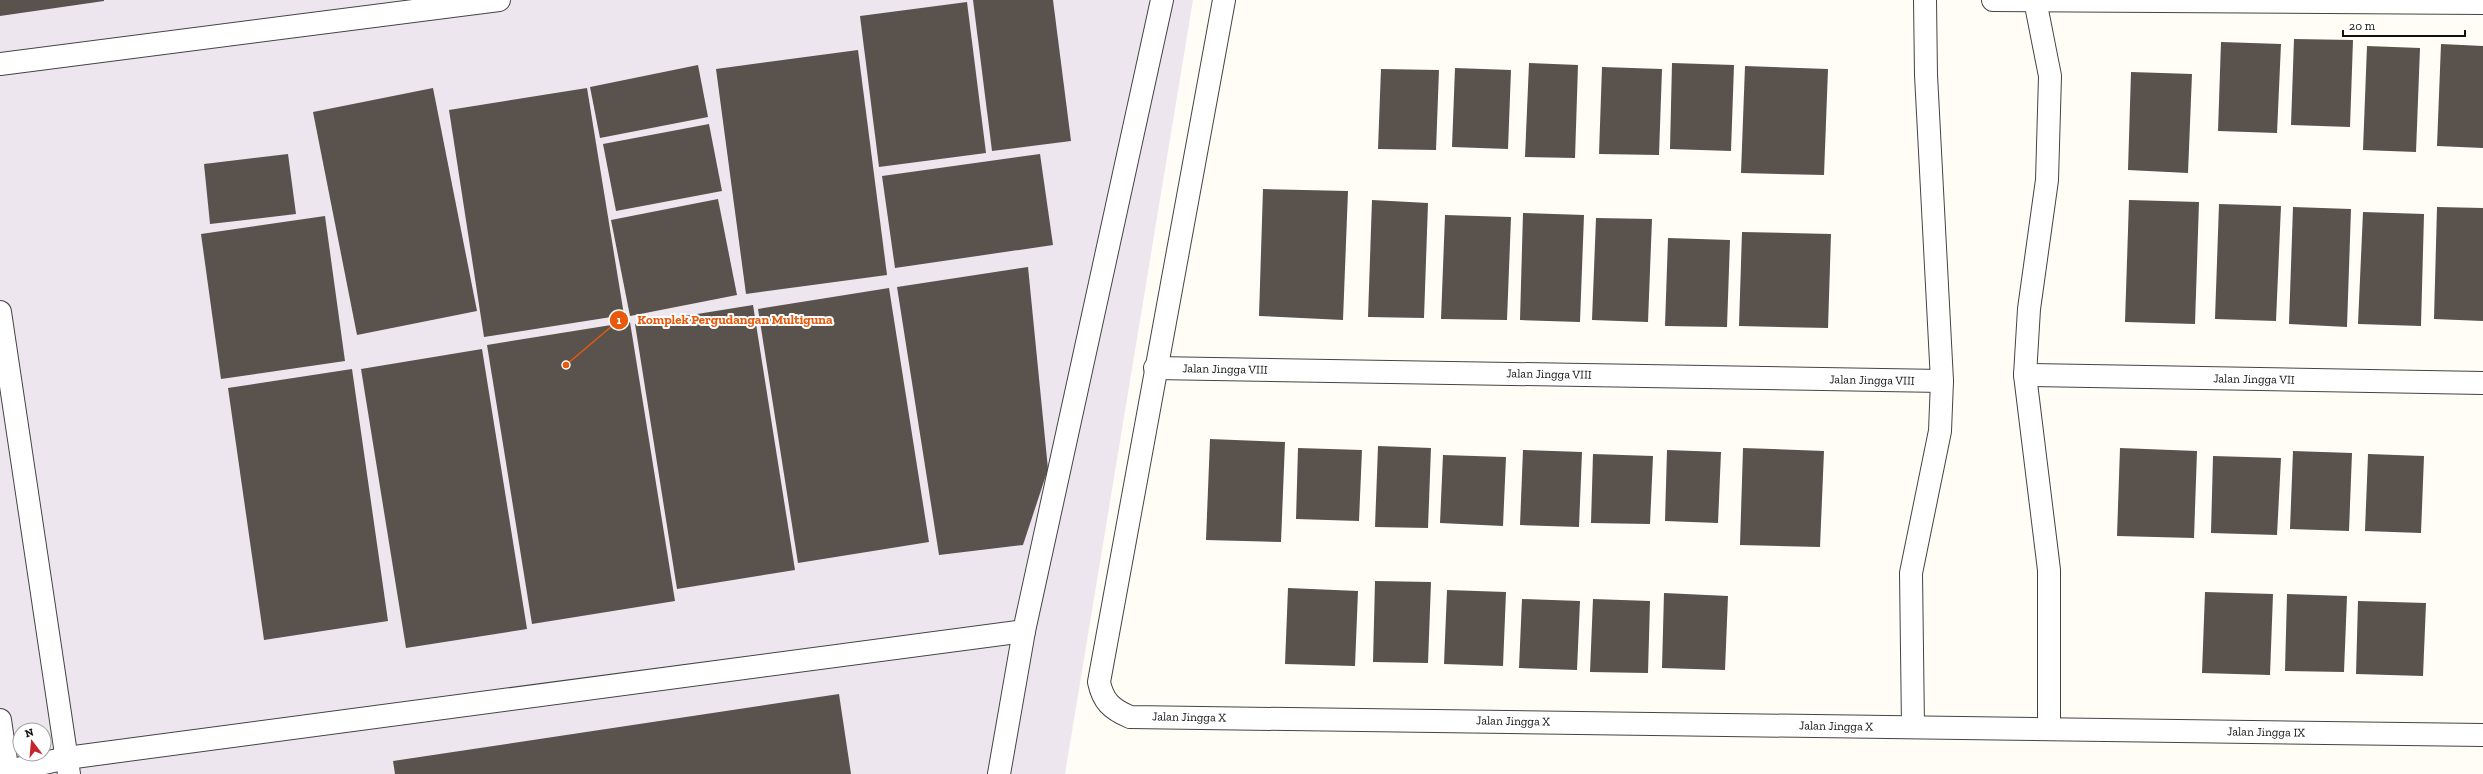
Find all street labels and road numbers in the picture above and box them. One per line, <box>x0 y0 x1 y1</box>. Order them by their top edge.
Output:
street label: Jalan Jingga VIII <box>1182 361 1268 377</box>
street label: Jalan Jingga VIII <box>1506 366 1592 382</box>
street label: Jalan Jingga VII <box>2213 371 2295 387</box>
street label: Jalan Jingga VIII <box>1829 372 1915 388</box>
street label: Jalan Jingga X <box>1152 709 1226 725</box>
street label: Jalan Jingga X <box>1476 713 1550 729</box>
street label: Jalan Jingga X <box>1799 718 1873 734</box>
street label: Jalan Jingga IX <box>2227 724 2305 740</box>

